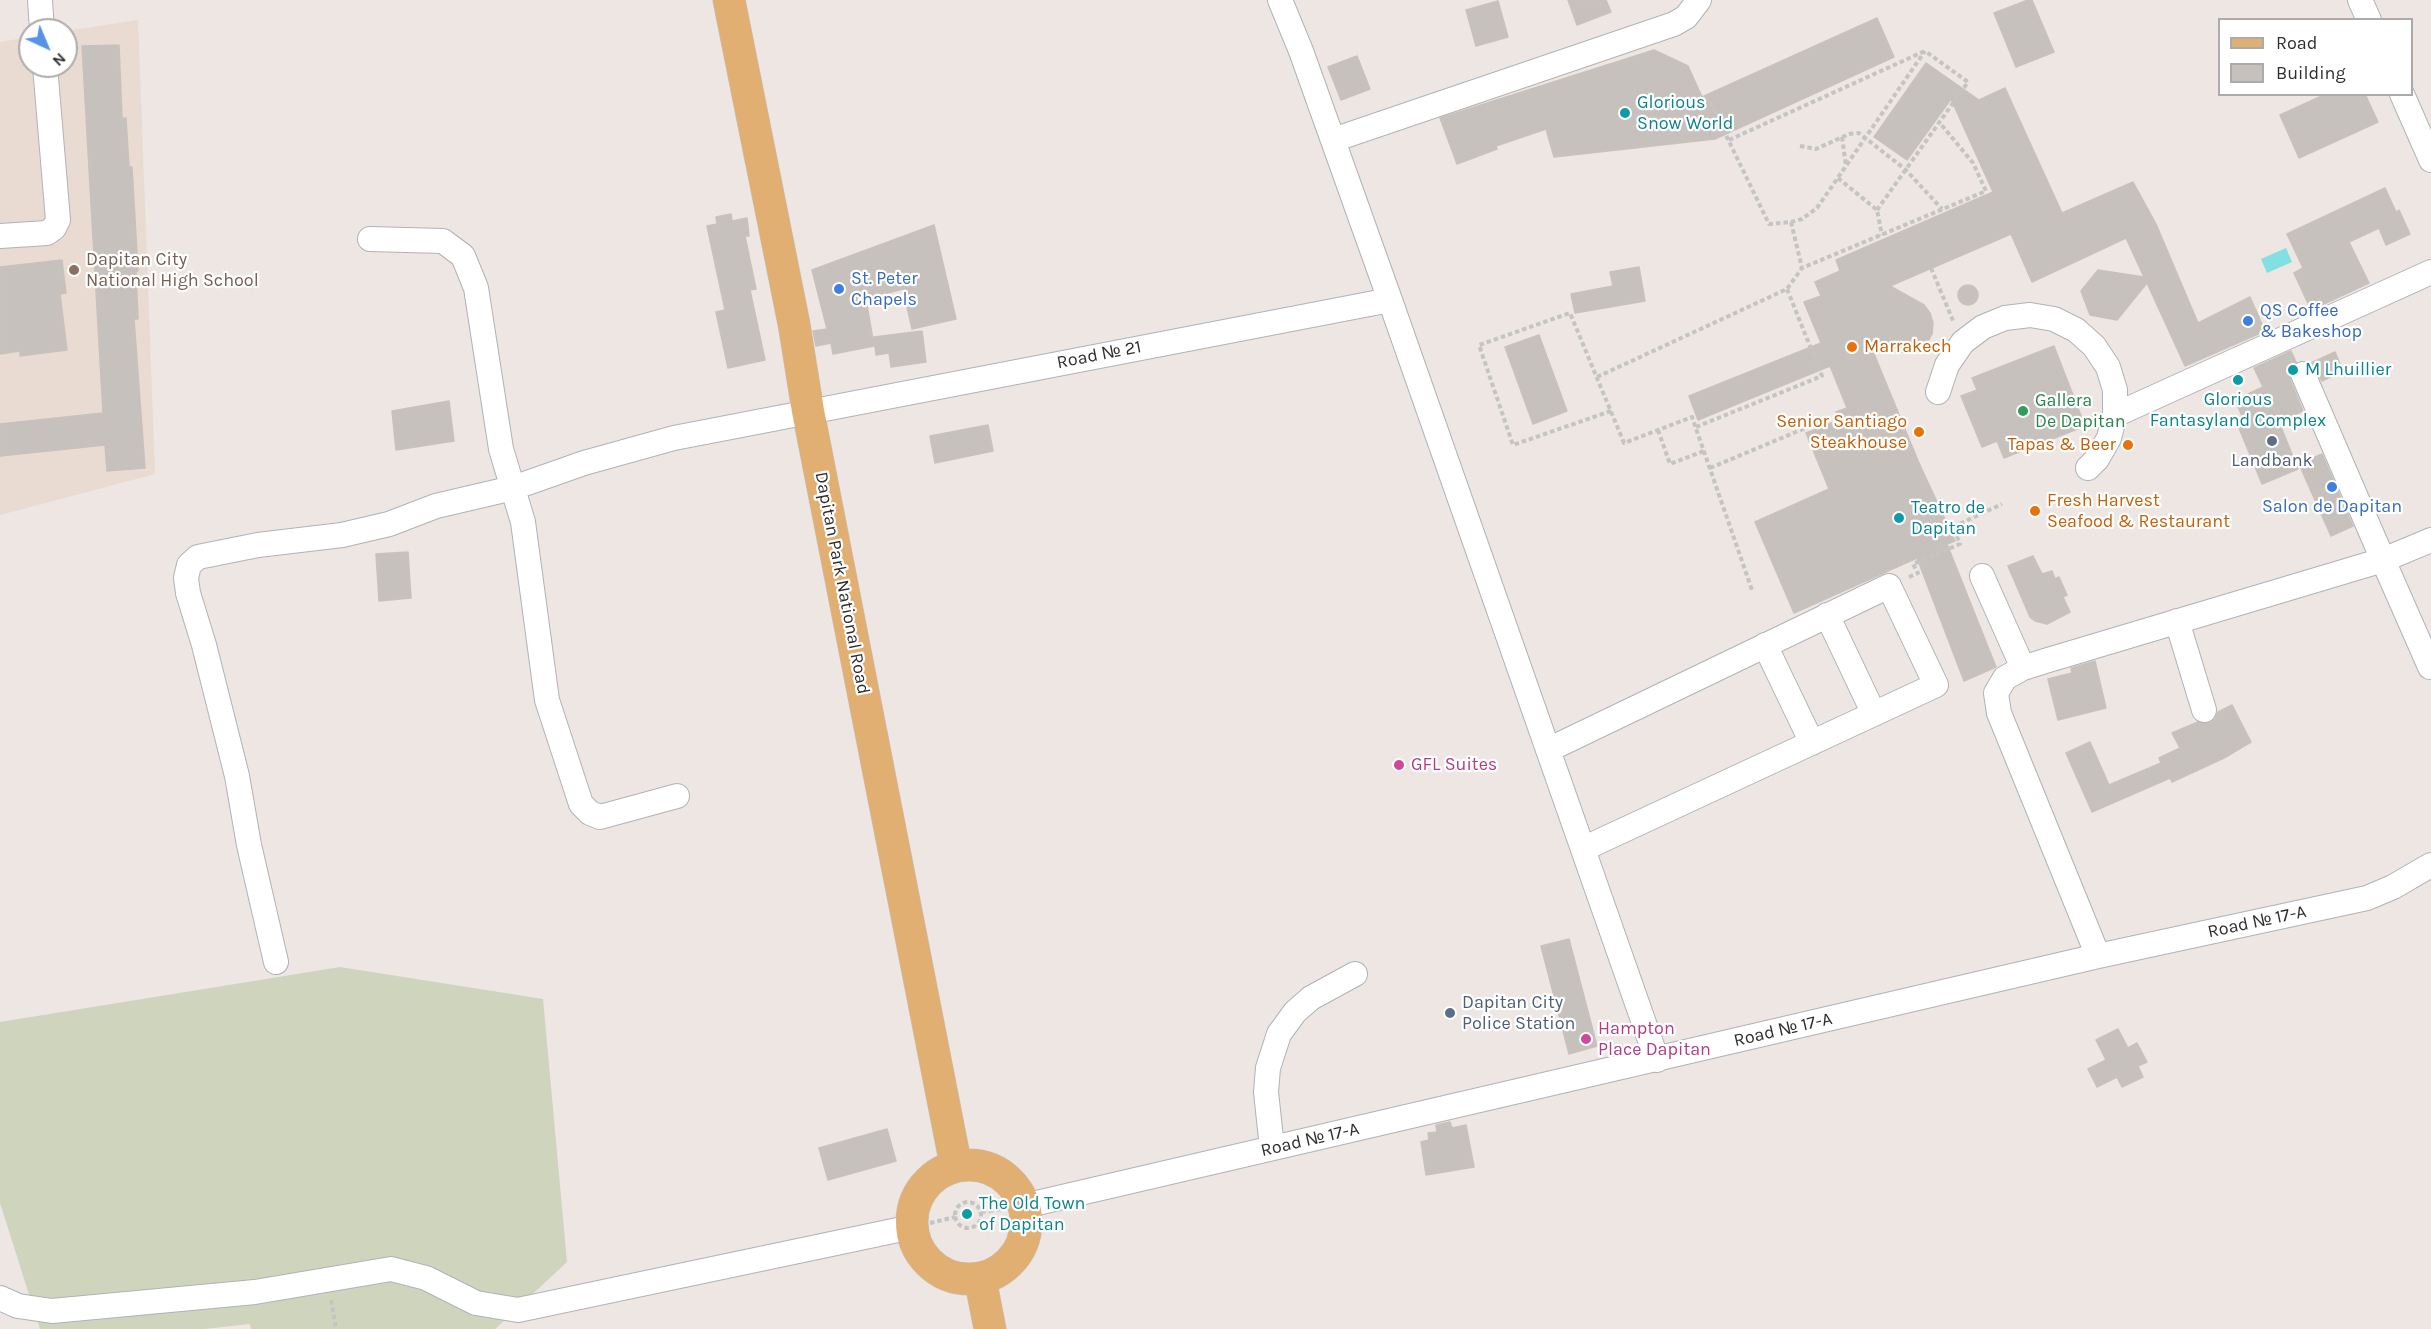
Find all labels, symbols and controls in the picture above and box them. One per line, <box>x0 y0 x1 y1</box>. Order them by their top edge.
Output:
north arrow <box>18 18 78 78</box>
legend <box>2218 18 2413 96</box>
text: Road <box>2276 32 2317 54</box>
text: N <box>49 49 70 71</box>
text: Building <box>2276 62 2346 84</box>
place label: Glorious Snow World <box>1637 92 1733 134</box>
marker: Glorious Snow World <box>1618 106 1632 120</box>
place label: Dapitan City National High School <box>86 249 259 292</box>
marker: Dapitan City National High School <box>67 263 81 277</box>
place label: St. Peter Chapels <box>851 268 918 310</box>
marker: St. Peter Chapels <box>832 282 846 296</box>
place label: QS Coffee & Bakeshop <box>2260 300 2362 342</box>
marker: QS Coffee & Bakeshop <box>2241 314 2255 328</box>
street label: Road № 21 <box>1055 336 1143 374</box>
place label: Marrakech <box>1864 336 1952 358</box>
marker: Marrakech <box>1845 340 1859 354</box>
place label: M Lhuillier <box>2305 359 2391 381</box>
marker: M Lhuillier <box>2286 363 2300 377</box>
marker: Glorious Fantasyland Complex <box>2231 373 2245 387</box>
place label: Glorious Fantasyland Complex <box>2150 389 2326 432</box>
place label: Gallera De Dapitan <box>2035 390 2126 432</box>
marker: Gallera De Dapitan <box>2016 404 2030 418</box>
place label: Senior Santiago Steakhouse <box>1776 411 1907 454</box>
marker: Senior Santiago Steakhouse <box>1912 425 1926 439</box>
place label: Tapas & Beer <box>2008 434 2116 456</box>
marker: Landbank <box>2265 434 2279 448</box>
marker: Tapas & Beer <box>2121 438 2135 452</box>
place label: Landbank <box>2231 450 2313 472</box>
street label: Dapitan Park National Road <box>810 470 874 696</box>
marker: Salon de Dapitan <box>2325 480 2339 494</box>
place label: Fresh Harvest Seafood & Restaurant <box>2047 490 2230 532</box>
place label: Salon de Dapitan <box>2262 496 2402 518</box>
place label: Teatro de Dapitan <box>1911 497 1985 540</box>
marker: Fresh Harvest Seafood & Restaurant <box>2028 504 2042 518</box>
marker: Teatro de Dapitan <box>1892 511 1906 525</box>
place label: GFL Suites <box>1411 754 1497 776</box>
marker: GFL Suites <box>1392 758 1406 772</box>
street label: Road № 17-A <box>2206 901 2308 943</box>
place label: Dapitan City Police Station <box>1462 992 1575 1034</box>
marker: Dapitan City Police Station <box>1443 1006 1457 1020</box>
street label: Road № 17-A <box>1732 1008 1834 1052</box>
place label: Hampton Place Dapitan <box>1598 1018 1711 1060</box>
marker: Hampton Place Dapitan <box>1579 1032 1593 1046</box>
street label: Road № 17-A <box>1259 1118 1361 1162</box>
place label: The Old Town of Dapitan <box>979 1193 1085 1236</box>
marker: The Old Town of Dapitan <box>960 1207 974 1221</box>

